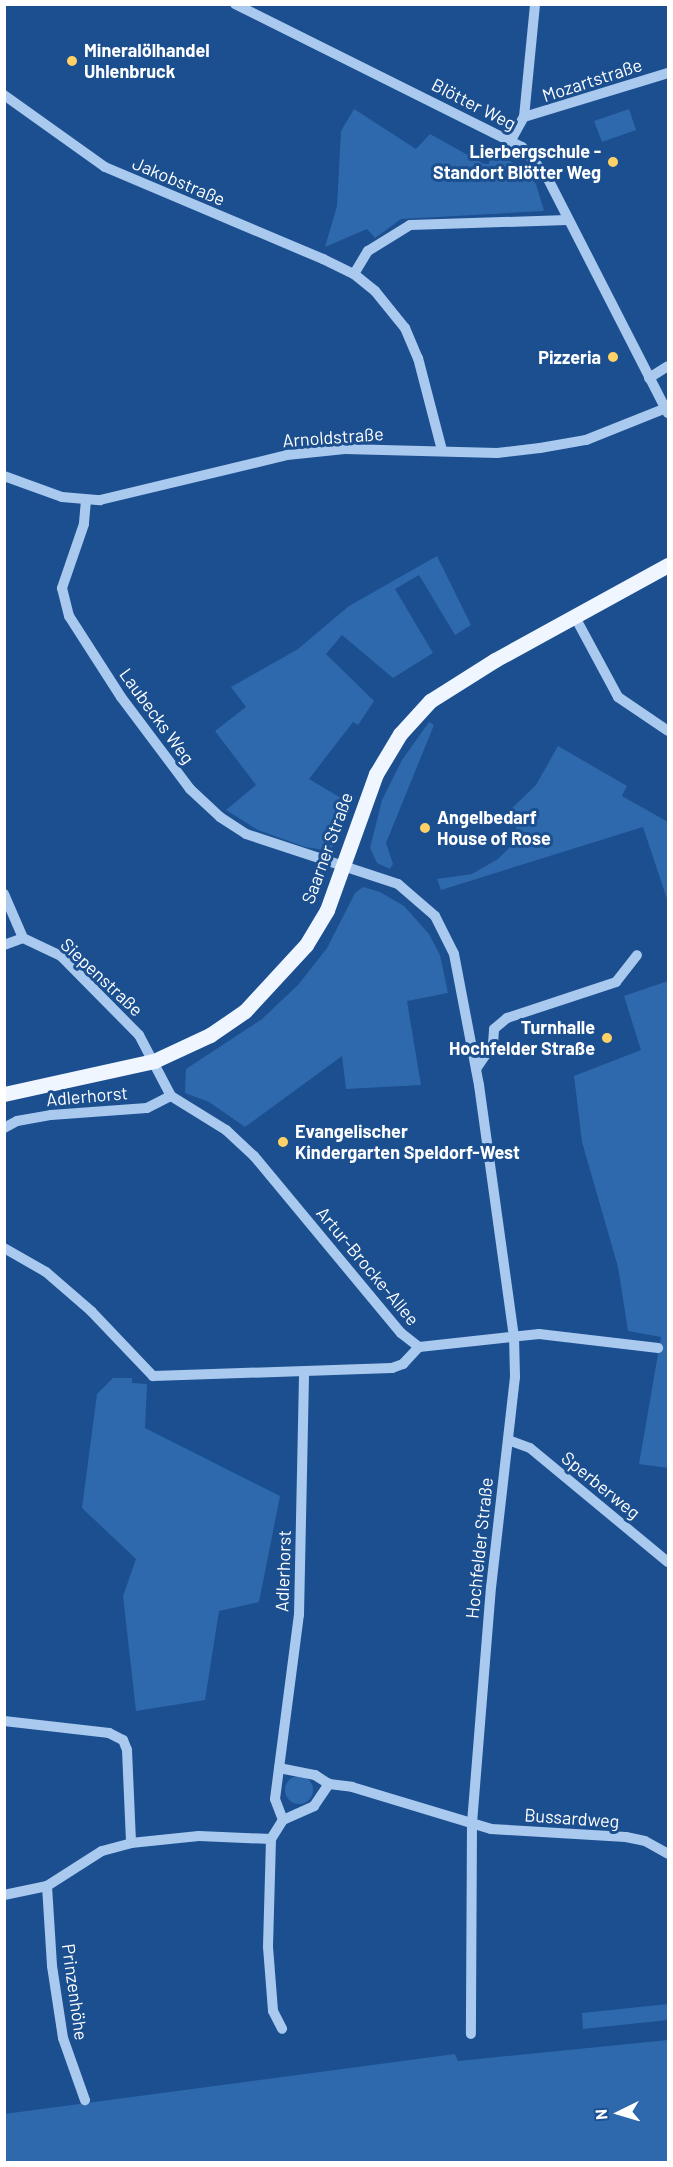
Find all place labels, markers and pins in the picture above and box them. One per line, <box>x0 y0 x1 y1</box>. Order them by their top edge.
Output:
place label: Mineralölhandel Uhlenbruck <box>84 40 210 82</box>
marker: Mineralölhandel Uhlenbruck <box>65 54 79 68</box>
place label: Lierbergschule - Standort Blötter Weg <box>433 141 601 184</box>
marker: Lierbergschule - Standort Blötter Weg <box>606 155 620 169</box>
place label: Pizzeria <box>538 346 601 368</box>
marker: Pizzeria <box>606 350 620 364</box>
place label: Angelbedarf House of Rose <box>437 807 551 850</box>
marker: Angelbedarf House of Rose <box>418 821 432 835</box>
place label: Turnhalle Hochfelder Straße <box>449 1017 595 1060</box>
marker: Turnhalle Hochfelder Straße <box>600 1031 614 1045</box>
place label: Evangelischer Kindergarten Speldorf-West <box>295 1121 520 1164</box>
marker: Evangelischer Kindergarten Speldorf-West <box>276 1135 290 1149</box>

